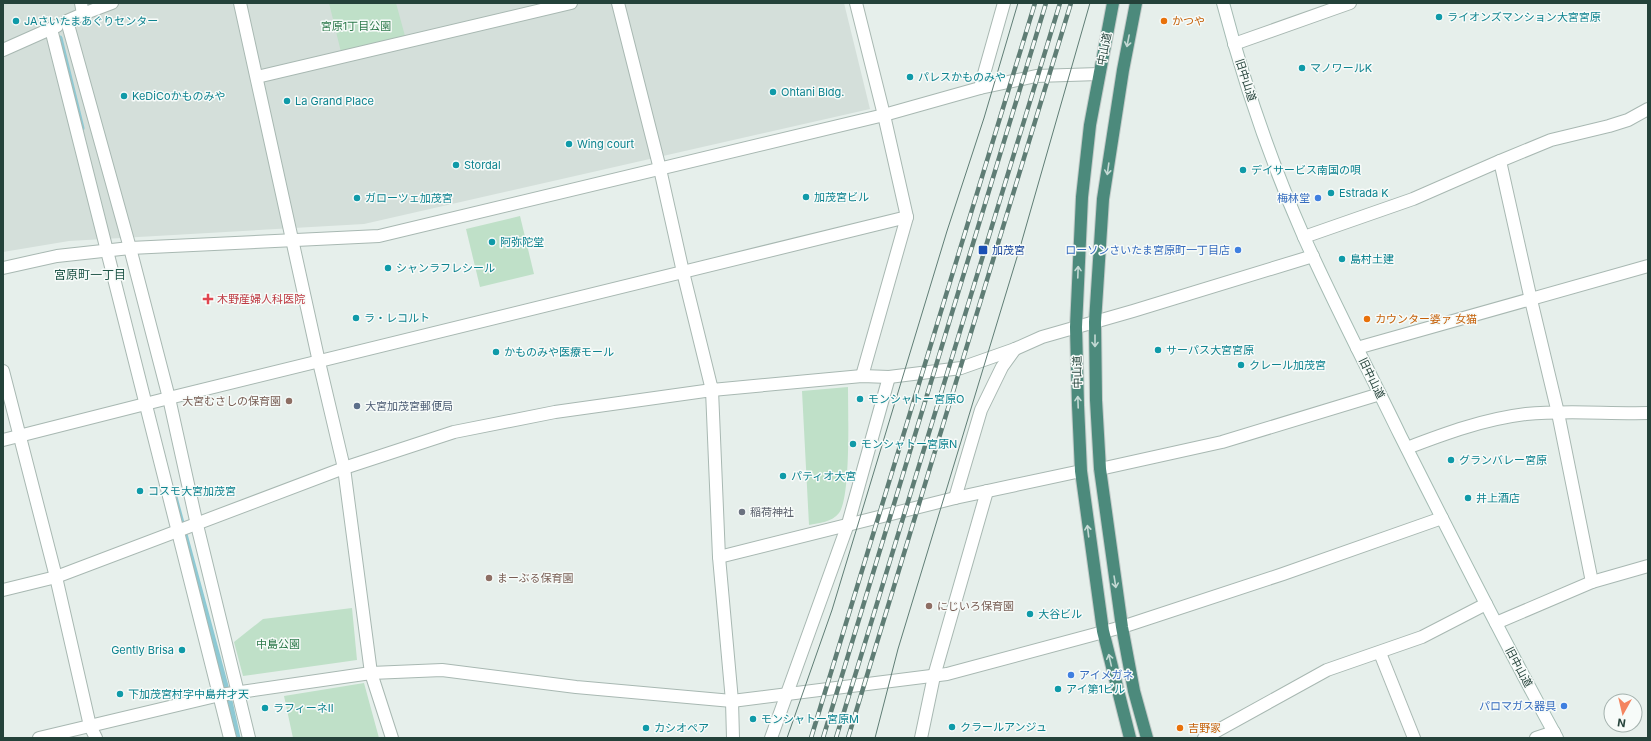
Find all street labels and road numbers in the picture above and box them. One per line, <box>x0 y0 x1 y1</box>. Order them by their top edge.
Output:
street label: 中山道 <box>1094 31 1114 67</box>
street label: 旧中山道 <box>1233 57 1259 103</box>
street label: 中山道 <box>1070 355 1084 389</box>
street label: 旧中山道 <box>1356 355 1388 401</box>
street label: 旧中山道 <box>1502 644 1536 690</box>

